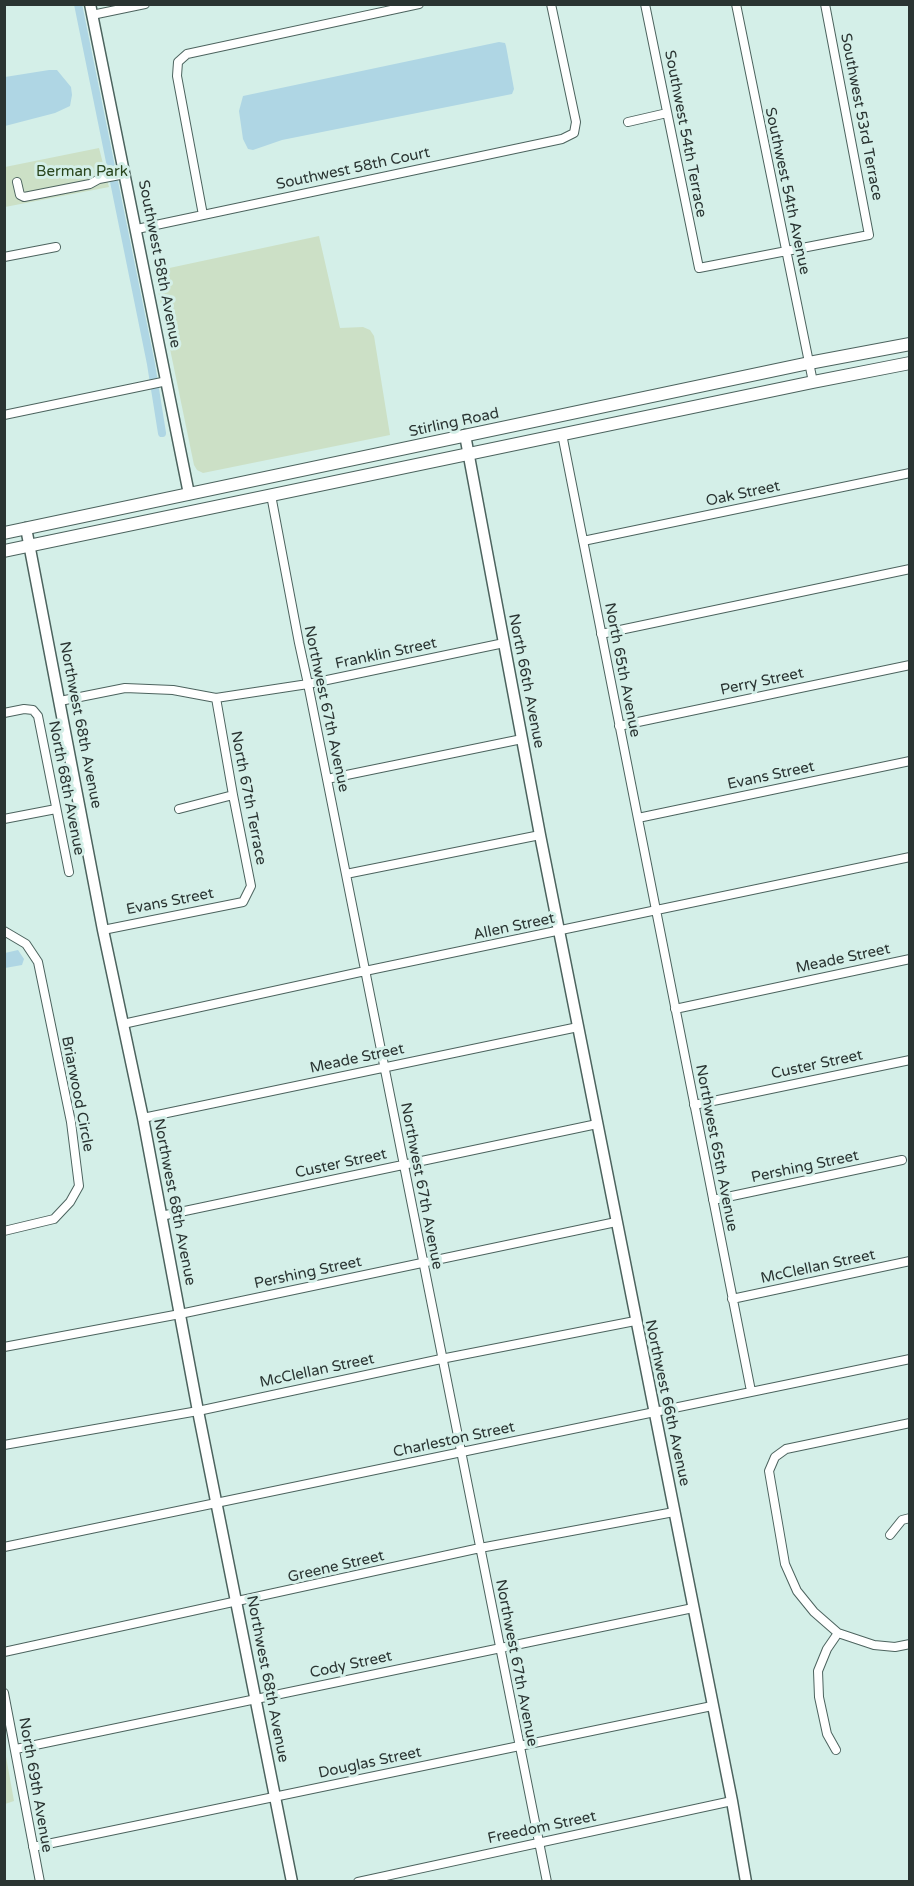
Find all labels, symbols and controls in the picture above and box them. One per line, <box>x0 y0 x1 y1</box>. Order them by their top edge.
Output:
street label: Southwest 53rd Terrace <box>836 32 886 202</box>
street label: Southwest 54th Terrace <box>660 49 710 219</box>
street label: Southwest 54th Avenue <box>760 106 814 276</box>
street label: Southwest 58th Court <box>274 144 432 194</box>
park label: Berman Park <box>36 163 128 181</box>
street label: Southwest 58th Avenue <box>134 179 184 349</box>
street label: Stirling Road <box>407 405 501 441</box>
street label: Oak Street <box>704 477 782 511</box>
street label: North 65th Avenue <box>600 601 644 739</box>
street label: North 66th Avenue <box>504 612 548 750</box>
street label: Northwest 67th Avenue <box>300 624 352 794</box>
street label: Franklin Street <box>333 634 439 674</box>
street label: Northwest 68th Avenue <box>55 640 105 810</box>
street label: Perry Street <box>719 664 805 700</box>
street label: North 68th Avenue <box>44 719 88 857</box>
street label: North 67th Terrace <box>226 729 270 867</box>
street label: Evans Street <box>726 758 816 794</box>
street label: Evans Street <box>125 885 215 919</box>
street label: Allen Street <box>472 910 556 944</box>
street label: Meade Street <box>794 940 892 978</box>
street label: Briarwood Circle <box>57 1035 97 1153</box>
street label: Meade Street <box>308 1040 406 1078</box>
street label: Custer Street <box>770 1047 864 1083</box>
street label: Northwest 65th Avenue <box>691 1063 741 1233</box>
street label: Northwest 67th Avenue <box>396 1101 446 1271</box>
street label: Northwest 68th Avenue <box>149 1117 199 1287</box>
street label: Custer Street <box>294 1146 388 1182</box>
street label: Pershing Street <box>750 1147 860 1187</box>
street label: McClellan Street <box>759 1246 877 1288</box>
street label: Pershing Street <box>253 1253 363 1293</box>
street label: Northwest 66th Avenue <box>641 1318 693 1488</box>
street label: McClellan Street <box>258 1350 376 1392</box>
street label: Charleston Street <box>392 1418 516 1462</box>
street label: Greene Street <box>286 1547 386 1587</box>
street label: Northwest 67th Avenue <box>491 1578 541 1748</box>
street label: Northwest 68th Avenue <box>242 1594 292 1764</box>
street label: Cody Street <box>308 1648 394 1682</box>
street label: North 69th Avenue <box>14 1716 56 1854</box>
street label: Douglas Street <box>317 1743 423 1783</box>
street label: Freedom Street <box>486 1808 598 1848</box>

